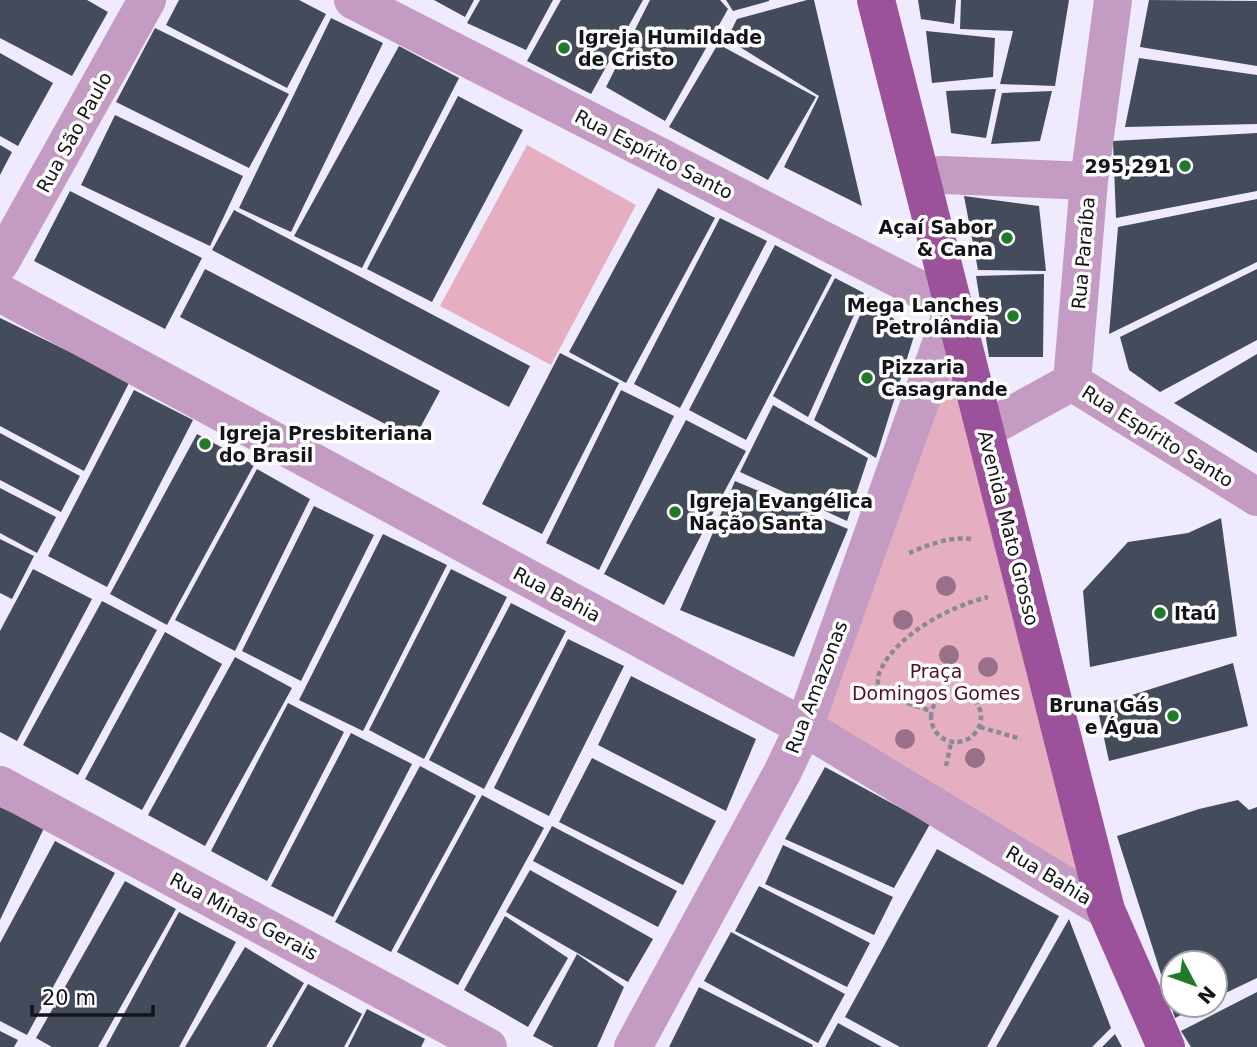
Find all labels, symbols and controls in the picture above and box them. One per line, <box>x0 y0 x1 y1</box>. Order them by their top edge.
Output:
place label: Igreja Humildade de Cristo <box>578 26 762 70</box>
marker: Igreja Humildade de Cristo <box>556 40 572 56</box>
street label: Rua São Paulo <box>32 68 116 196</box>
street label: Rua Espírito Santo <box>571 105 737 203</box>
place label: 295,291 <box>1084 155 1171 177</box>
marker: 295,291 <box>1177 158 1193 174</box>
street label: Rua Paraíba <box>1067 196 1099 310</box>
place label: Açaí Sabor & Cana <box>879 216 994 260</box>
marker: Açaí Sabor & Cana <box>999 230 1015 246</box>
place label: Mega Lanches Petrolândia <box>847 294 999 338</box>
marker: Mega Lanches Petrolândia <box>1005 308 1021 324</box>
place label: Pizzaria Casagrande <box>881 356 1008 400</box>
marker: Pizzaria Casagrande <box>859 370 875 386</box>
street label: Rua Espírito Santo <box>1078 380 1238 492</box>
place label: Igreja Presbiteriana do Brasil <box>219 422 433 466</box>
street label: Avenida Mato Grosso <box>974 428 1044 628</box>
marker: Igreja Presbiteriana do Brasil <box>197 436 213 452</box>
place label: Igreja Evangélica Nação Santa <box>689 490 873 534</box>
marker: Igreja Evangélica Nação Santa <box>667 504 683 520</box>
street label: Rua Bahia <box>510 562 604 626</box>
place label: Itaú <box>1174 602 1217 624</box>
marker: Itaú <box>1152 605 1168 621</box>
street label: Rua Amazonas <box>781 618 851 756</box>
park label: Praça Domingos Gomes <box>852 660 1020 704</box>
place label: Bruna Gás e Água <box>1049 694 1159 738</box>
marker: Bruna Gás e Água <box>1165 708 1181 724</box>
street label: Rua Bahia <box>1002 841 1096 909</box>
street label: Rua Minas Gerais <box>166 868 322 964</box>
north arrow <box>1159 949 1229 1019</box>
scale bar <box>32 974 152 1018</box>
text: N <box>1193 982 1220 1008</box>
text: 20 m <box>42 986 96 1010</box>

